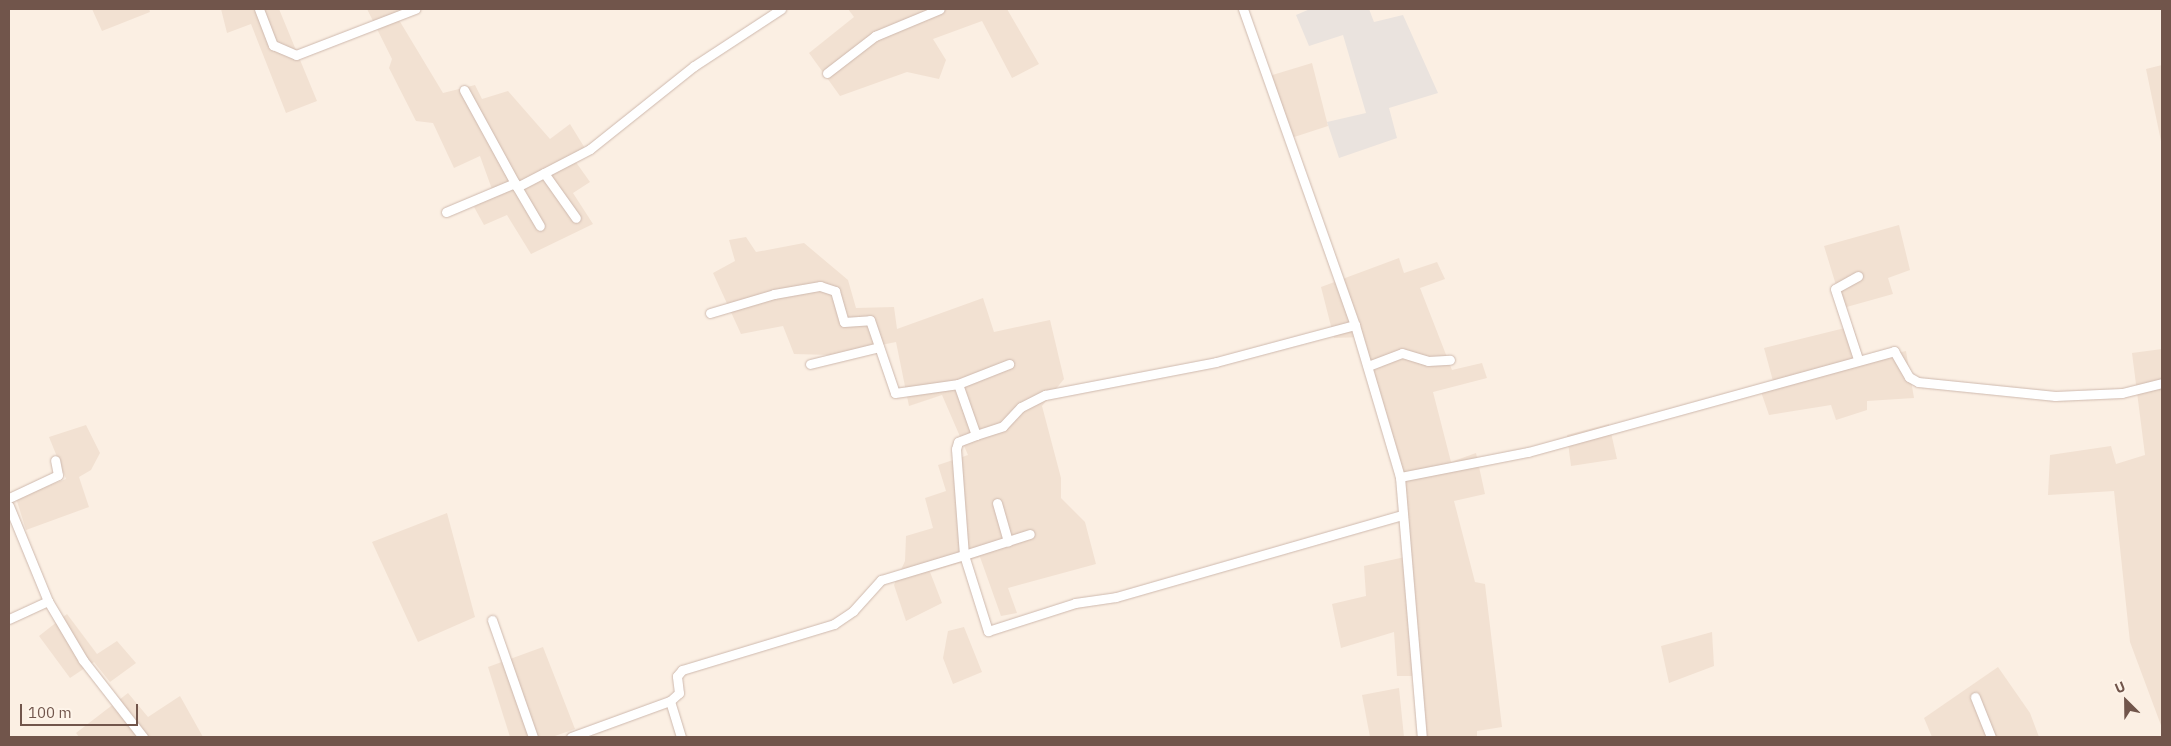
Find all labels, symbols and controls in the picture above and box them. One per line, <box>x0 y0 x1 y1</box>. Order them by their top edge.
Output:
north arrow <box>2101 676 2151 726</box>
text: U <box>2112 677 2128 697</box>
scale bar <box>22 694 140 726</box>
text: 100 m <box>28 703 72 722</box>

